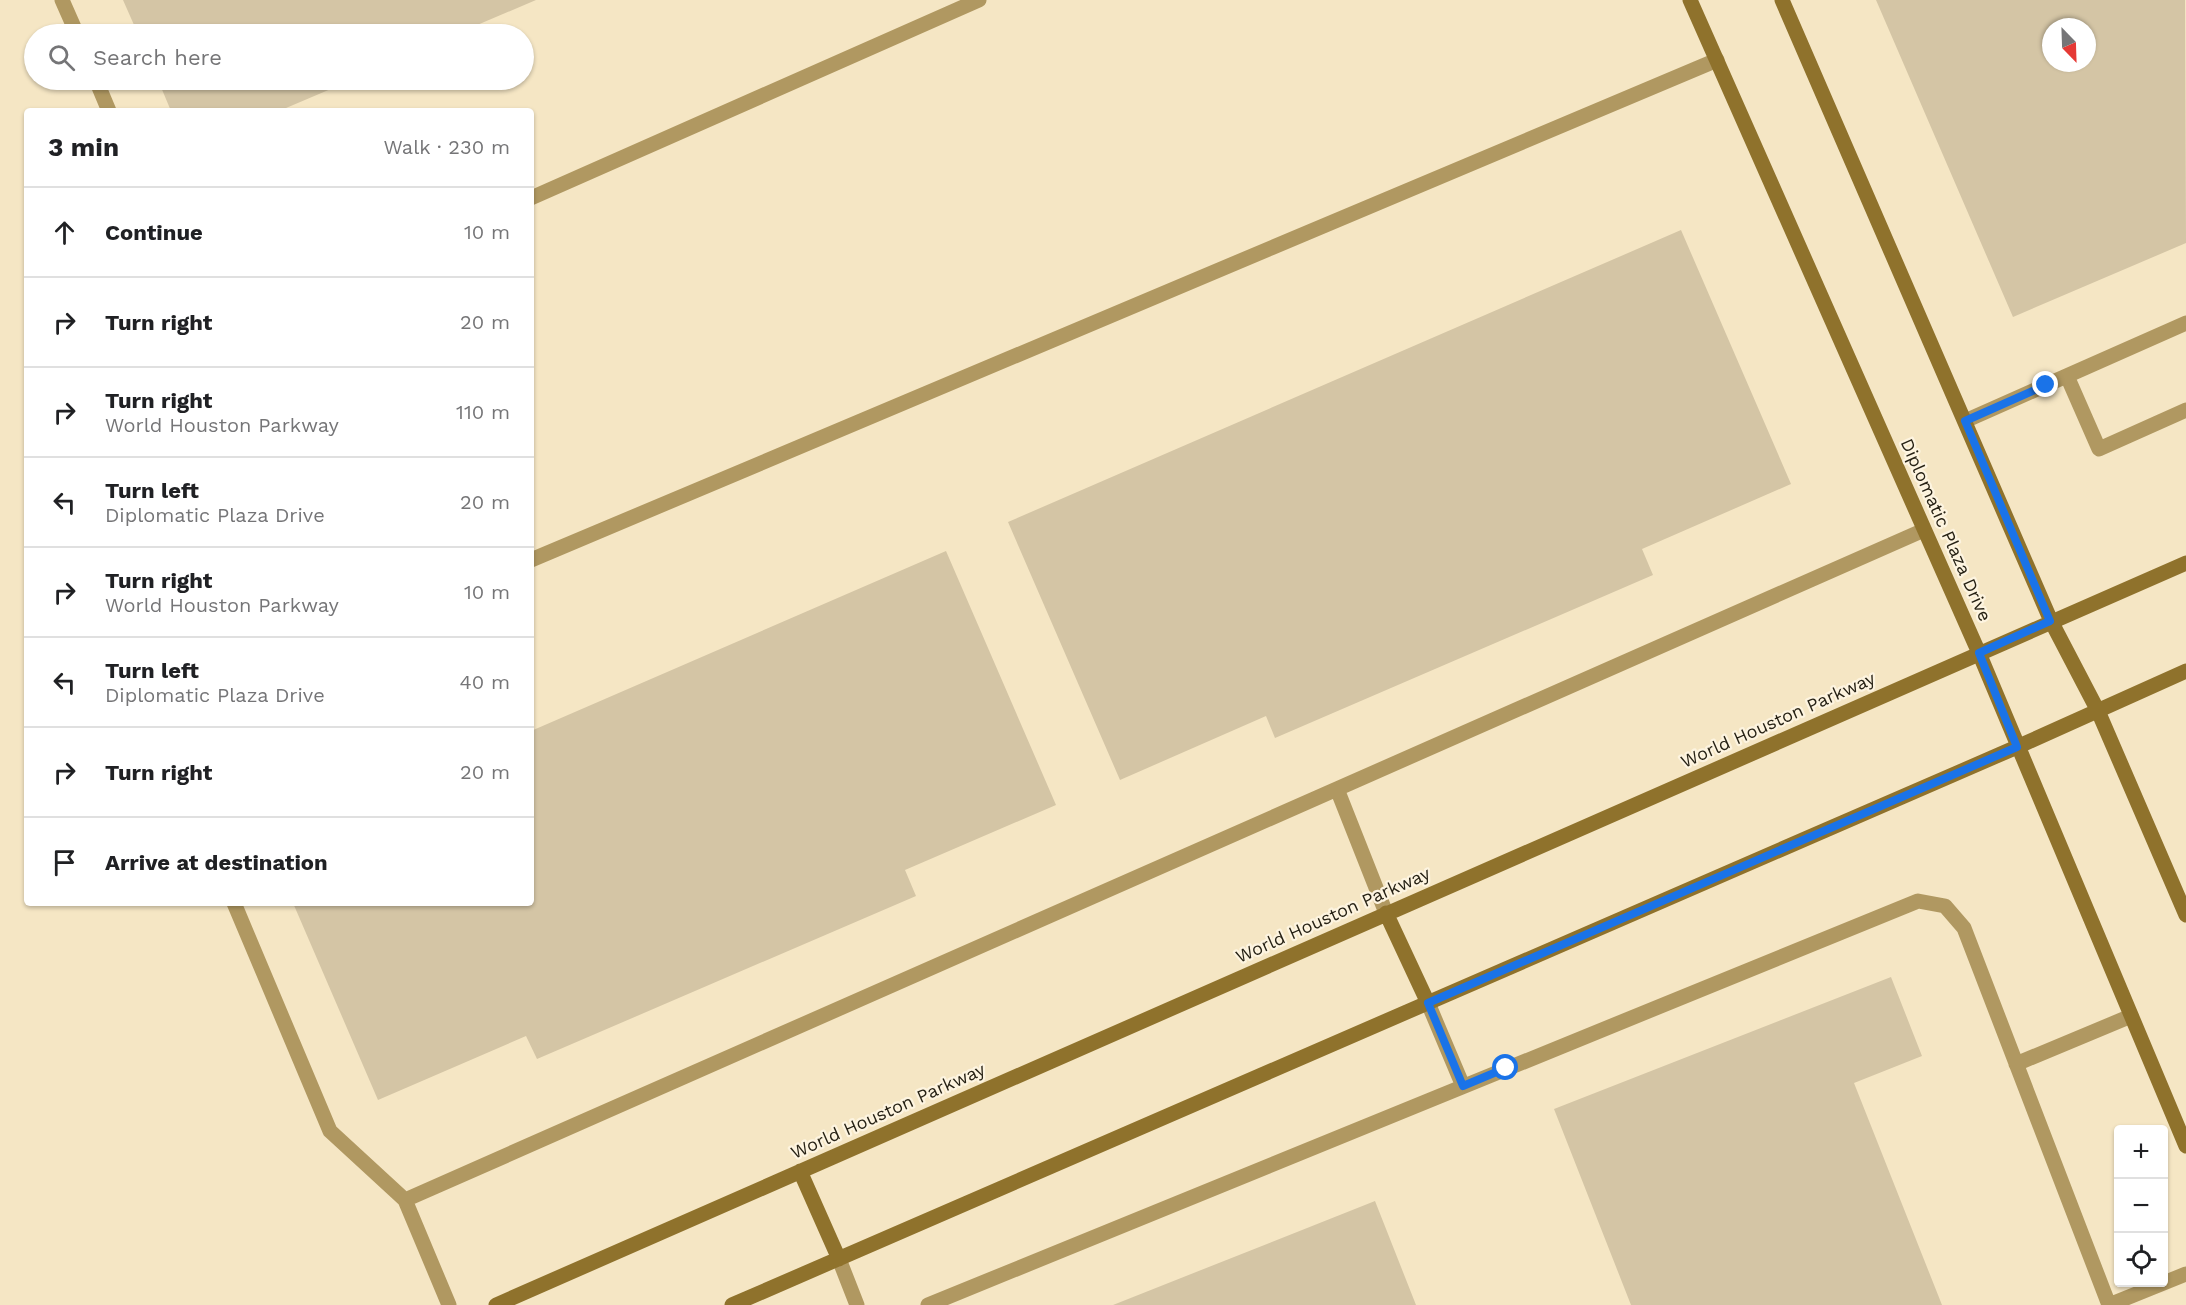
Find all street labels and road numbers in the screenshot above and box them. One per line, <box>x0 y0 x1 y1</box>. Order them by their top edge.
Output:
street label: Diplomatic Plaza Drive <box>1897 435 1996 624</box>
street label: World Houston Parkway <box>1677 667 1879 772</box>
street label: World Houston Parkway <box>1232 862 1434 967</box>
street label: World Houston Parkway <box>787 1058 989 1163</box>

